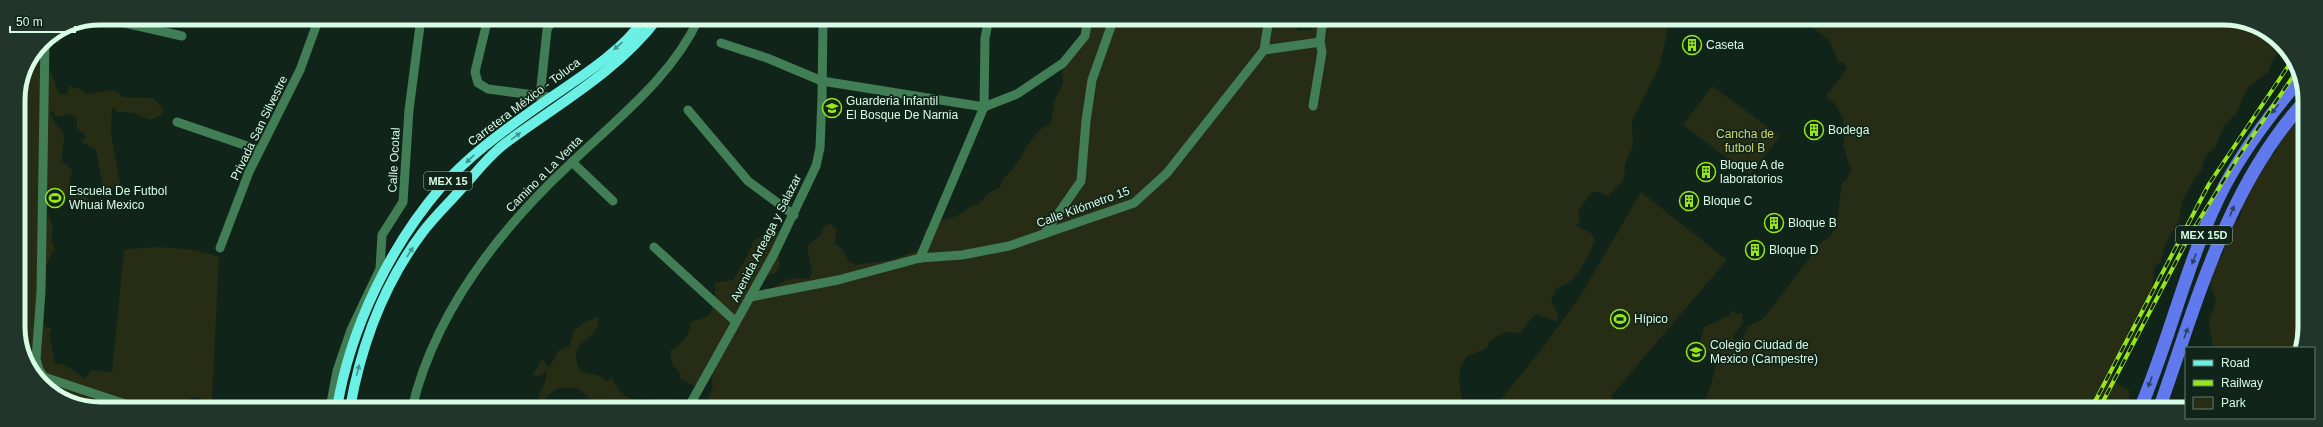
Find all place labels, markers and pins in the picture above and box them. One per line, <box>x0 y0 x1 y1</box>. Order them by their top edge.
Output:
building icon: Caseta <box>1681 34 1703 56</box>
place label: Caseta <box>1706 38 1744 52</box>
place label: Guarderia Infantil El Bosque De Narnia <box>846 94 958 122</box>
school or university icon: Guarderia Infantil El Bosque De Narnia <box>821 97 843 119</box>
building icon: Bodega <box>1803 119 1825 141</box>
place label: Bodega <box>1828 123 1870 137</box>
place label: Bloque A de laboratorios <box>1720 158 1784 186</box>
building icon: Bloque A de laboratorios <box>1695 161 1717 183</box>
place label: Escuela De Futbol Whuai Mexico <box>69 184 167 212</box>
sports icon: Escuela De Futbol Whuai Mexico <box>44 187 66 209</box>
building icon: Bloque C <box>1678 190 1700 212</box>
place label: Bloque C <box>1703 194 1753 208</box>
building icon: Bloque B <box>1763 212 1785 234</box>
place label: Bloque B <box>1788 216 1837 230</box>
building icon: Bloque D <box>1744 239 1766 261</box>
place label: Bloque D <box>1769 243 1819 257</box>
sports icon: Hípico <box>1609 308 1631 330</box>
place label: Hípico <box>1634 312 1668 326</box>
place label: Colegio Ciudad de Mexico (Campestre) <box>1710 338 1818 366</box>
school or university icon: Colegio Ciudad de Mexico (Campestre) <box>1685 341 1707 363</box>

